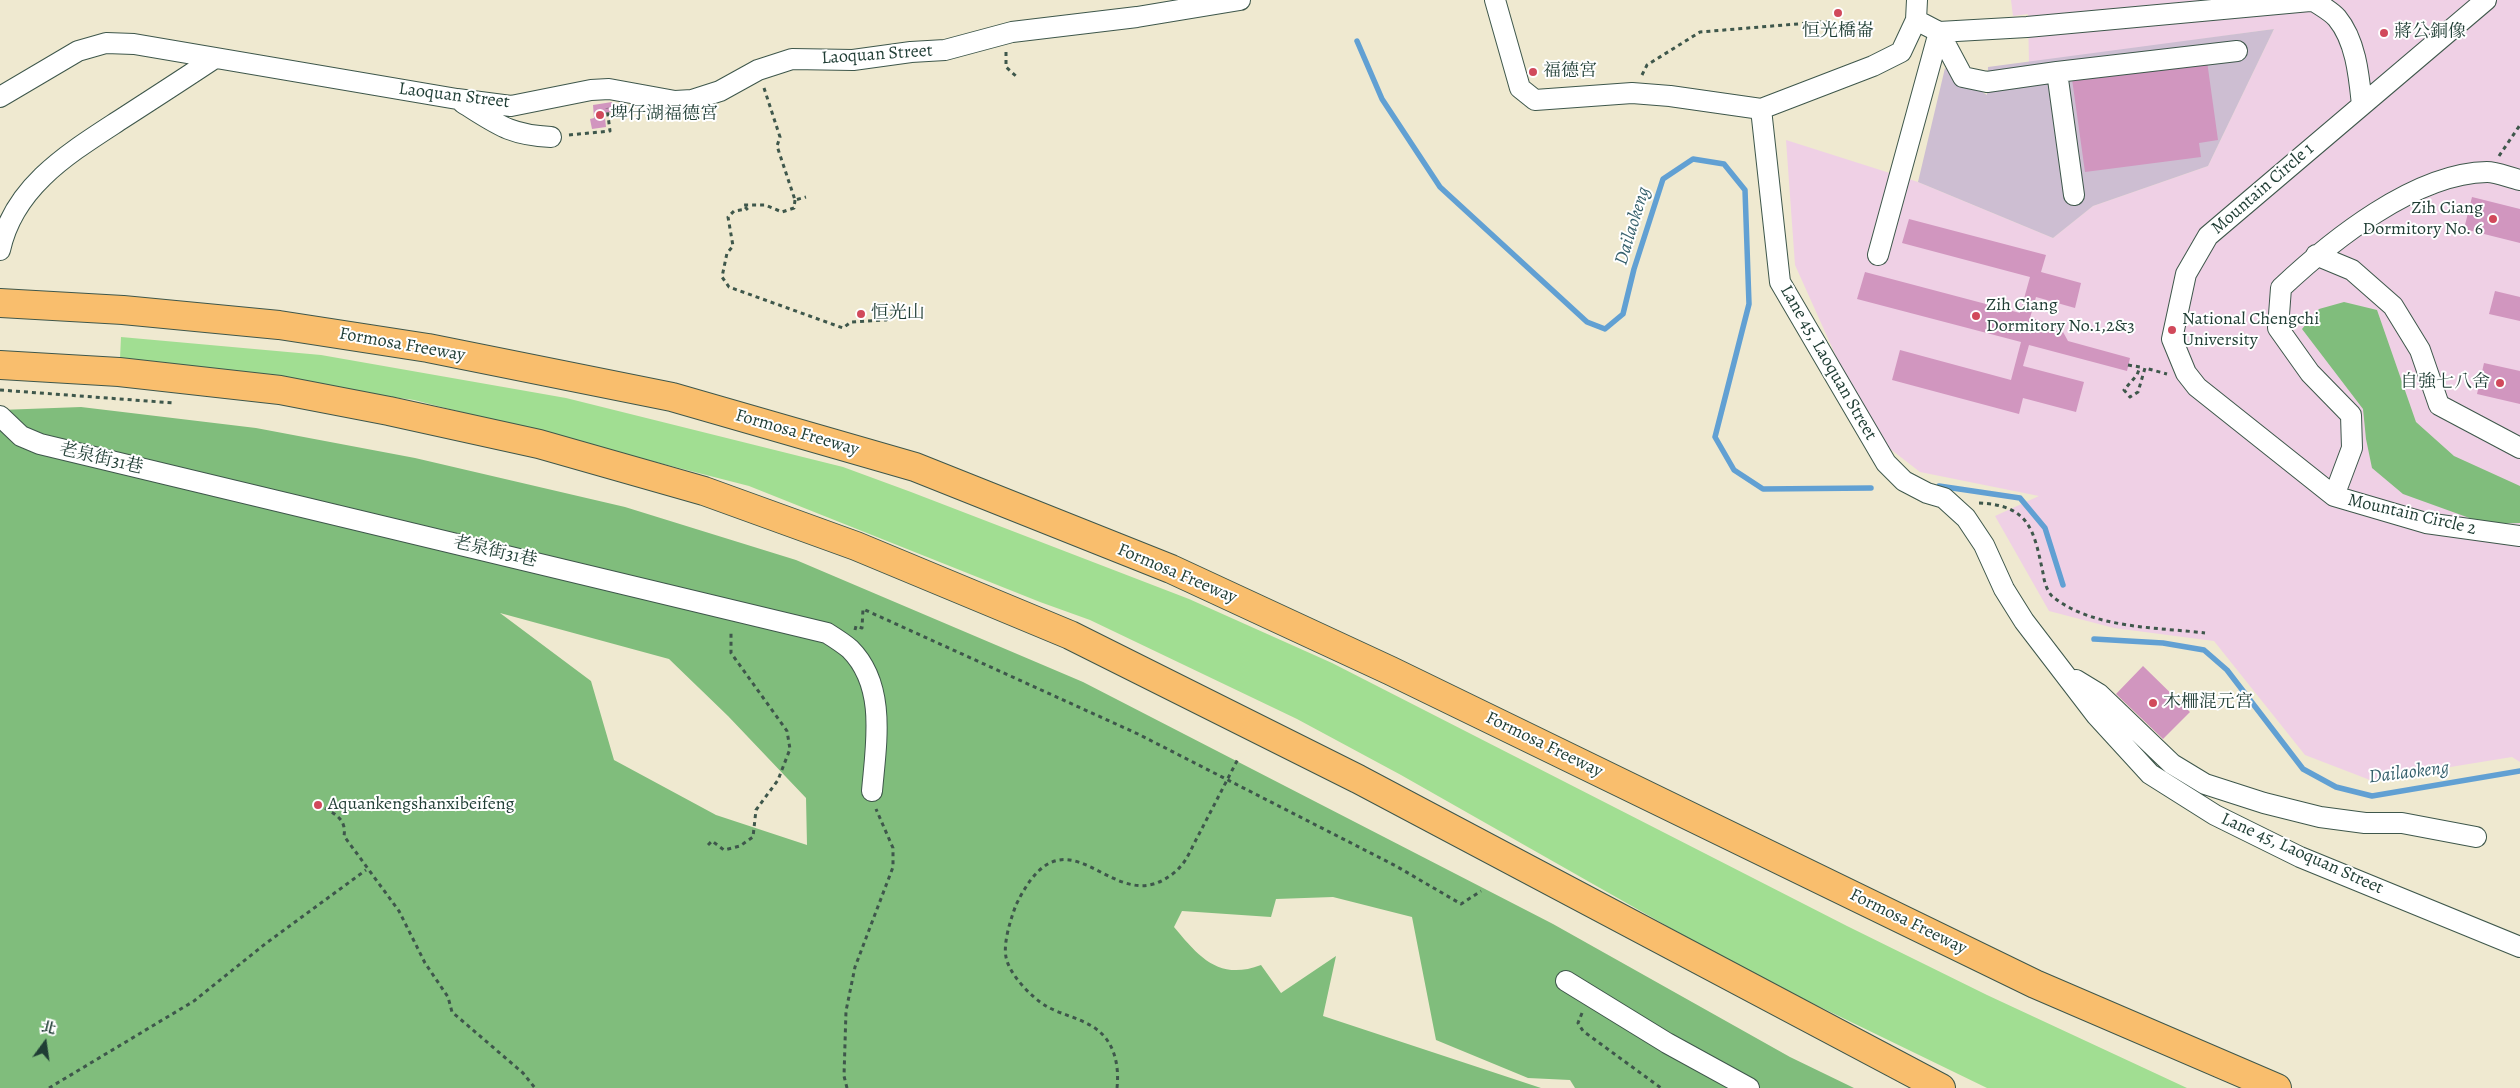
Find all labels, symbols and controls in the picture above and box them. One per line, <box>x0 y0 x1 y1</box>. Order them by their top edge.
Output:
marker: 恒光橋崙 <box>1832 7 1844 19</box>
place label: 恒光橋崙 <box>1802 21 1874 43</box>
place label: 蔣公銅像 <box>2394 22 2466 44</box>
marker: 蔣公銅像 <box>2378 27 2390 39</box>
street label: Laoquan Street <box>821 40 933 70</box>
place label: 福德宮 <box>1543 61 1597 83</box>
marker: 福德宮 <box>1527 66 1539 78</box>
street label: Laoquan Street <box>397 78 511 114</box>
place label: 埤仔湖福德宮 <box>610 104 718 126</box>
marker: 埤仔湖福德宮 <box>594 109 606 121</box>
street label: Mountain Circle 1 <box>2207 139 2319 239</box>
water label: Dailaokeng <box>1610 184 1656 268</box>
place label: Zih Ciang Dormitory No. 6 <box>2363 198 2483 240</box>
marker: Zih Ciang Dormitory No. 6 <box>2487 213 2499 225</box>
street label: Lane 45, Laoquan Street <box>1775 282 1881 444</box>
place label: Zih Ciang Dormitory No.1,2&3 <box>1986 295 2135 338</box>
place label: 恒光山 <box>871 303 925 325</box>
marker: 恒光山 <box>855 308 867 320</box>
place label: National Chengchi University <box>2182 309 2319 352</box>
marker: Zih Ciang Dormitory No.1,2&3 <box>1970 310 1982 322</box>
street label: Formosa Freeway <box>337 323 467 367</box>
marker: National Chengchi University <box>2166 324 2178 336</box>
place label: 自強七八舍 <box>2400 372 2490 394</box>
marker: 自強七八舍 <box>2494 377 2506 389</box>
street label: Formosa Freeway <box>733 405 861 461</box>
street label: 老泉街31巷 <box>57 439 145 479</box>
street label: Mountain Circle 2 <box>2346 490 2478 540</box>
street label: 老泉街31巷 <box>451 532 539 572</box>
street label: Formosa Freeway <box>1114 539 1240 609</box>
place label: 木柵混元宮 <box>2163 692 2253 714</box>
marker: 木柵混元宮 <box>2147 697 2159 709</box>
street label: Formosa Freeway <box>1482 707 1606 783</box>
water label: Dailaokeng <box>2368 757 2450 789</box>
place label: Aquankengshanxibeifeng <box>328 794 515 816</box>
marker: Aquankengshanxibeifeng <box>312 799 324 811</box>
street label: Lane 45, Laoquan Street <box>2218 808 2386 900</box>
street label: Formosa Freeway <box>1846 884 1970 960</box>
text: 北 <box>40 1017 58 1039</box>
north arrow <box>20 1018 70 1068</box>

